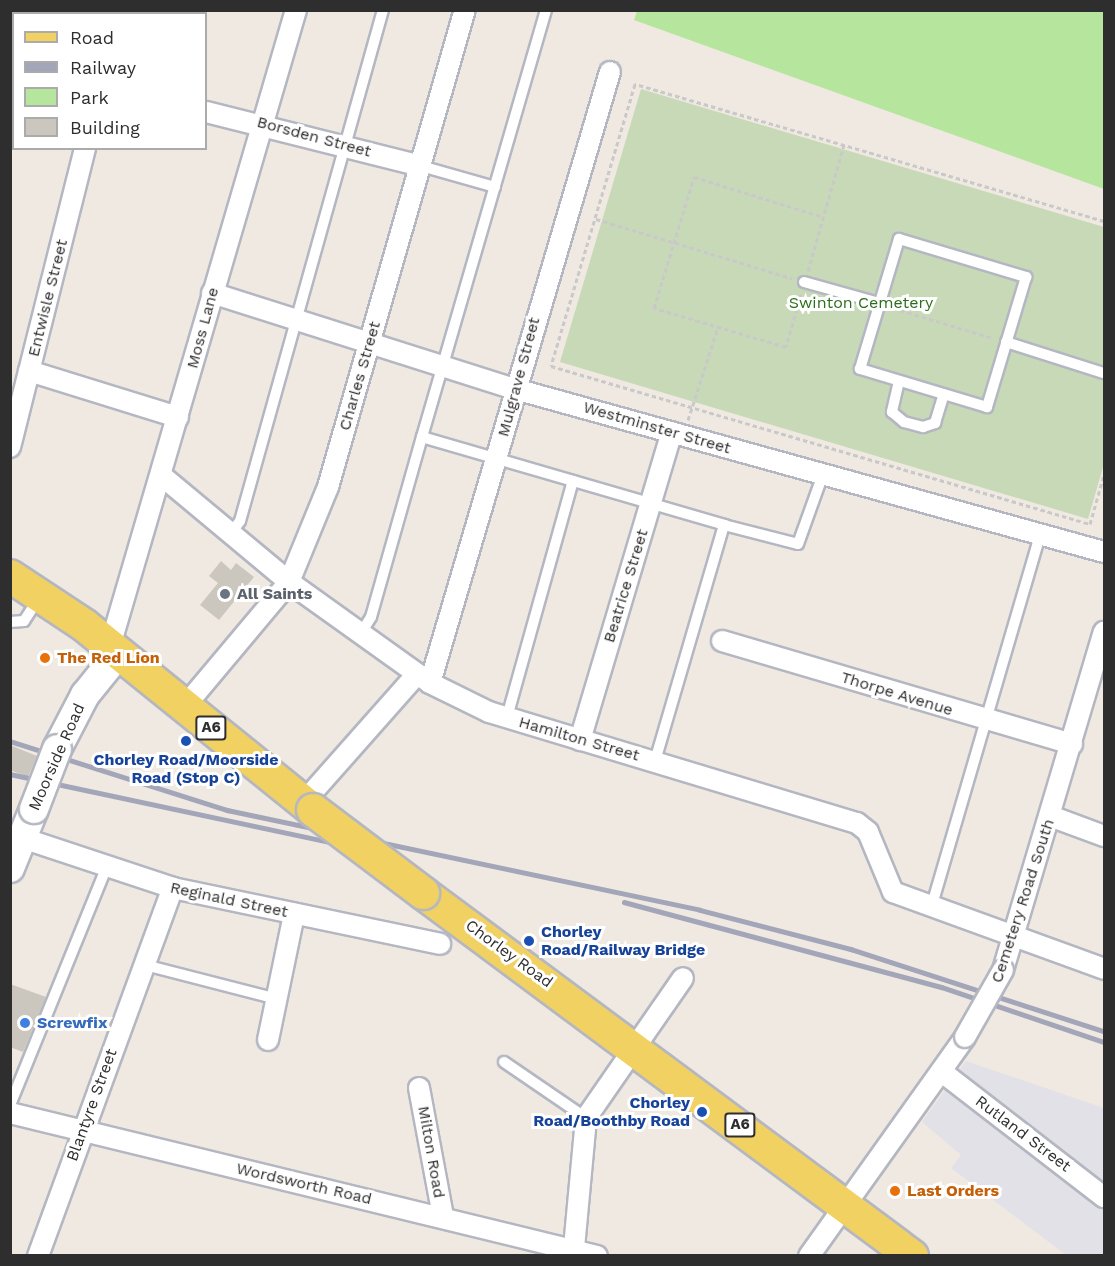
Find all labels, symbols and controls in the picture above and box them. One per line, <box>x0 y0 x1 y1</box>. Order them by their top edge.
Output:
legend <box>12 12 207 150</box>
text: Road <box>70 27 114 48</box>
text: Railway <box>70 57 136 78</box>
text: Park <box>70 87 109 108</box>
street label: Borsden Street <box>255 113 373 161</box>
text: Building <box>70 117 140 138</box>
street label: Entwisle Street <box>24 237 72 359</box>
street label: Moss Lane <box>183 285 223 371</box>
park label: Swinton Cemetery <box>789 293 933 313</box>
street label: Mulgrave Street <box>494 315 544 439</box>
street label: Charles Street <box>335 319 385 433</box>
street label: Westminster Street <box>581 398 733 458</box>
street label: Beatrice Street <box>600 527 652 645</box>
place label: All Saints <box>237 584 312 604</box>
marker: All Saints <box>218 587 232 601</box>
place label: The Red Lion <box>57 648 160 668</box>
marker: The Red Lion <box>38 651 52 665</box>
street label: Thorpe Avenue <box>838 668 956 720</box>
street label: Moorside Road <box>25 700 89 814</box>
street label: Hamilton Street <box>516 713 642 765</box>
road number: A6 <box>194 716 228 740</box>
marker: Chorley Road/Moorside Road (Stop C) <box>179 734 193 748</box>
place label: Chorley Road/Moorside Road (Stop C) <box>93 750 279 788</box>
street label: Cemetery Road South <box>987 816 1059 986</box>
street label: Reginald Street <box>168 878 290 922</box>
street label: Chorley Road <box>461 916 557 992</box>
place label: Chorley Road/Railway Bridge <box>541 922 706 960</box>
marker: Chorley Road/Railway Bridge <box>522 934 536 948</box>
place label: Screwfix <box>37 1013 107 1033</box>
marker: Screwfix <box>18 1016 32 1030</box>
street label: Blantyre Street <box>63 1046 121 1164</box>
street label: Rutland Street <box>971 1092 1075 1176</box>
place label: Chorley Road/Boothby Road <box>533 1093 690 1131</box>
street label: Milton Road <box>413 1104 449 1200</box>
marker: Chorley Road/Boothby Road <box>695 1105 709 1119</box>
road number: A6 <box>724 1113 756 1137</box>
street label: Wordsworth Road <box>234 1159 374 1209</box>
place label: Last Orders <box>907 1181 999 1201</box>
marker: Last Orders <box>888 1184 902 1198</box>

